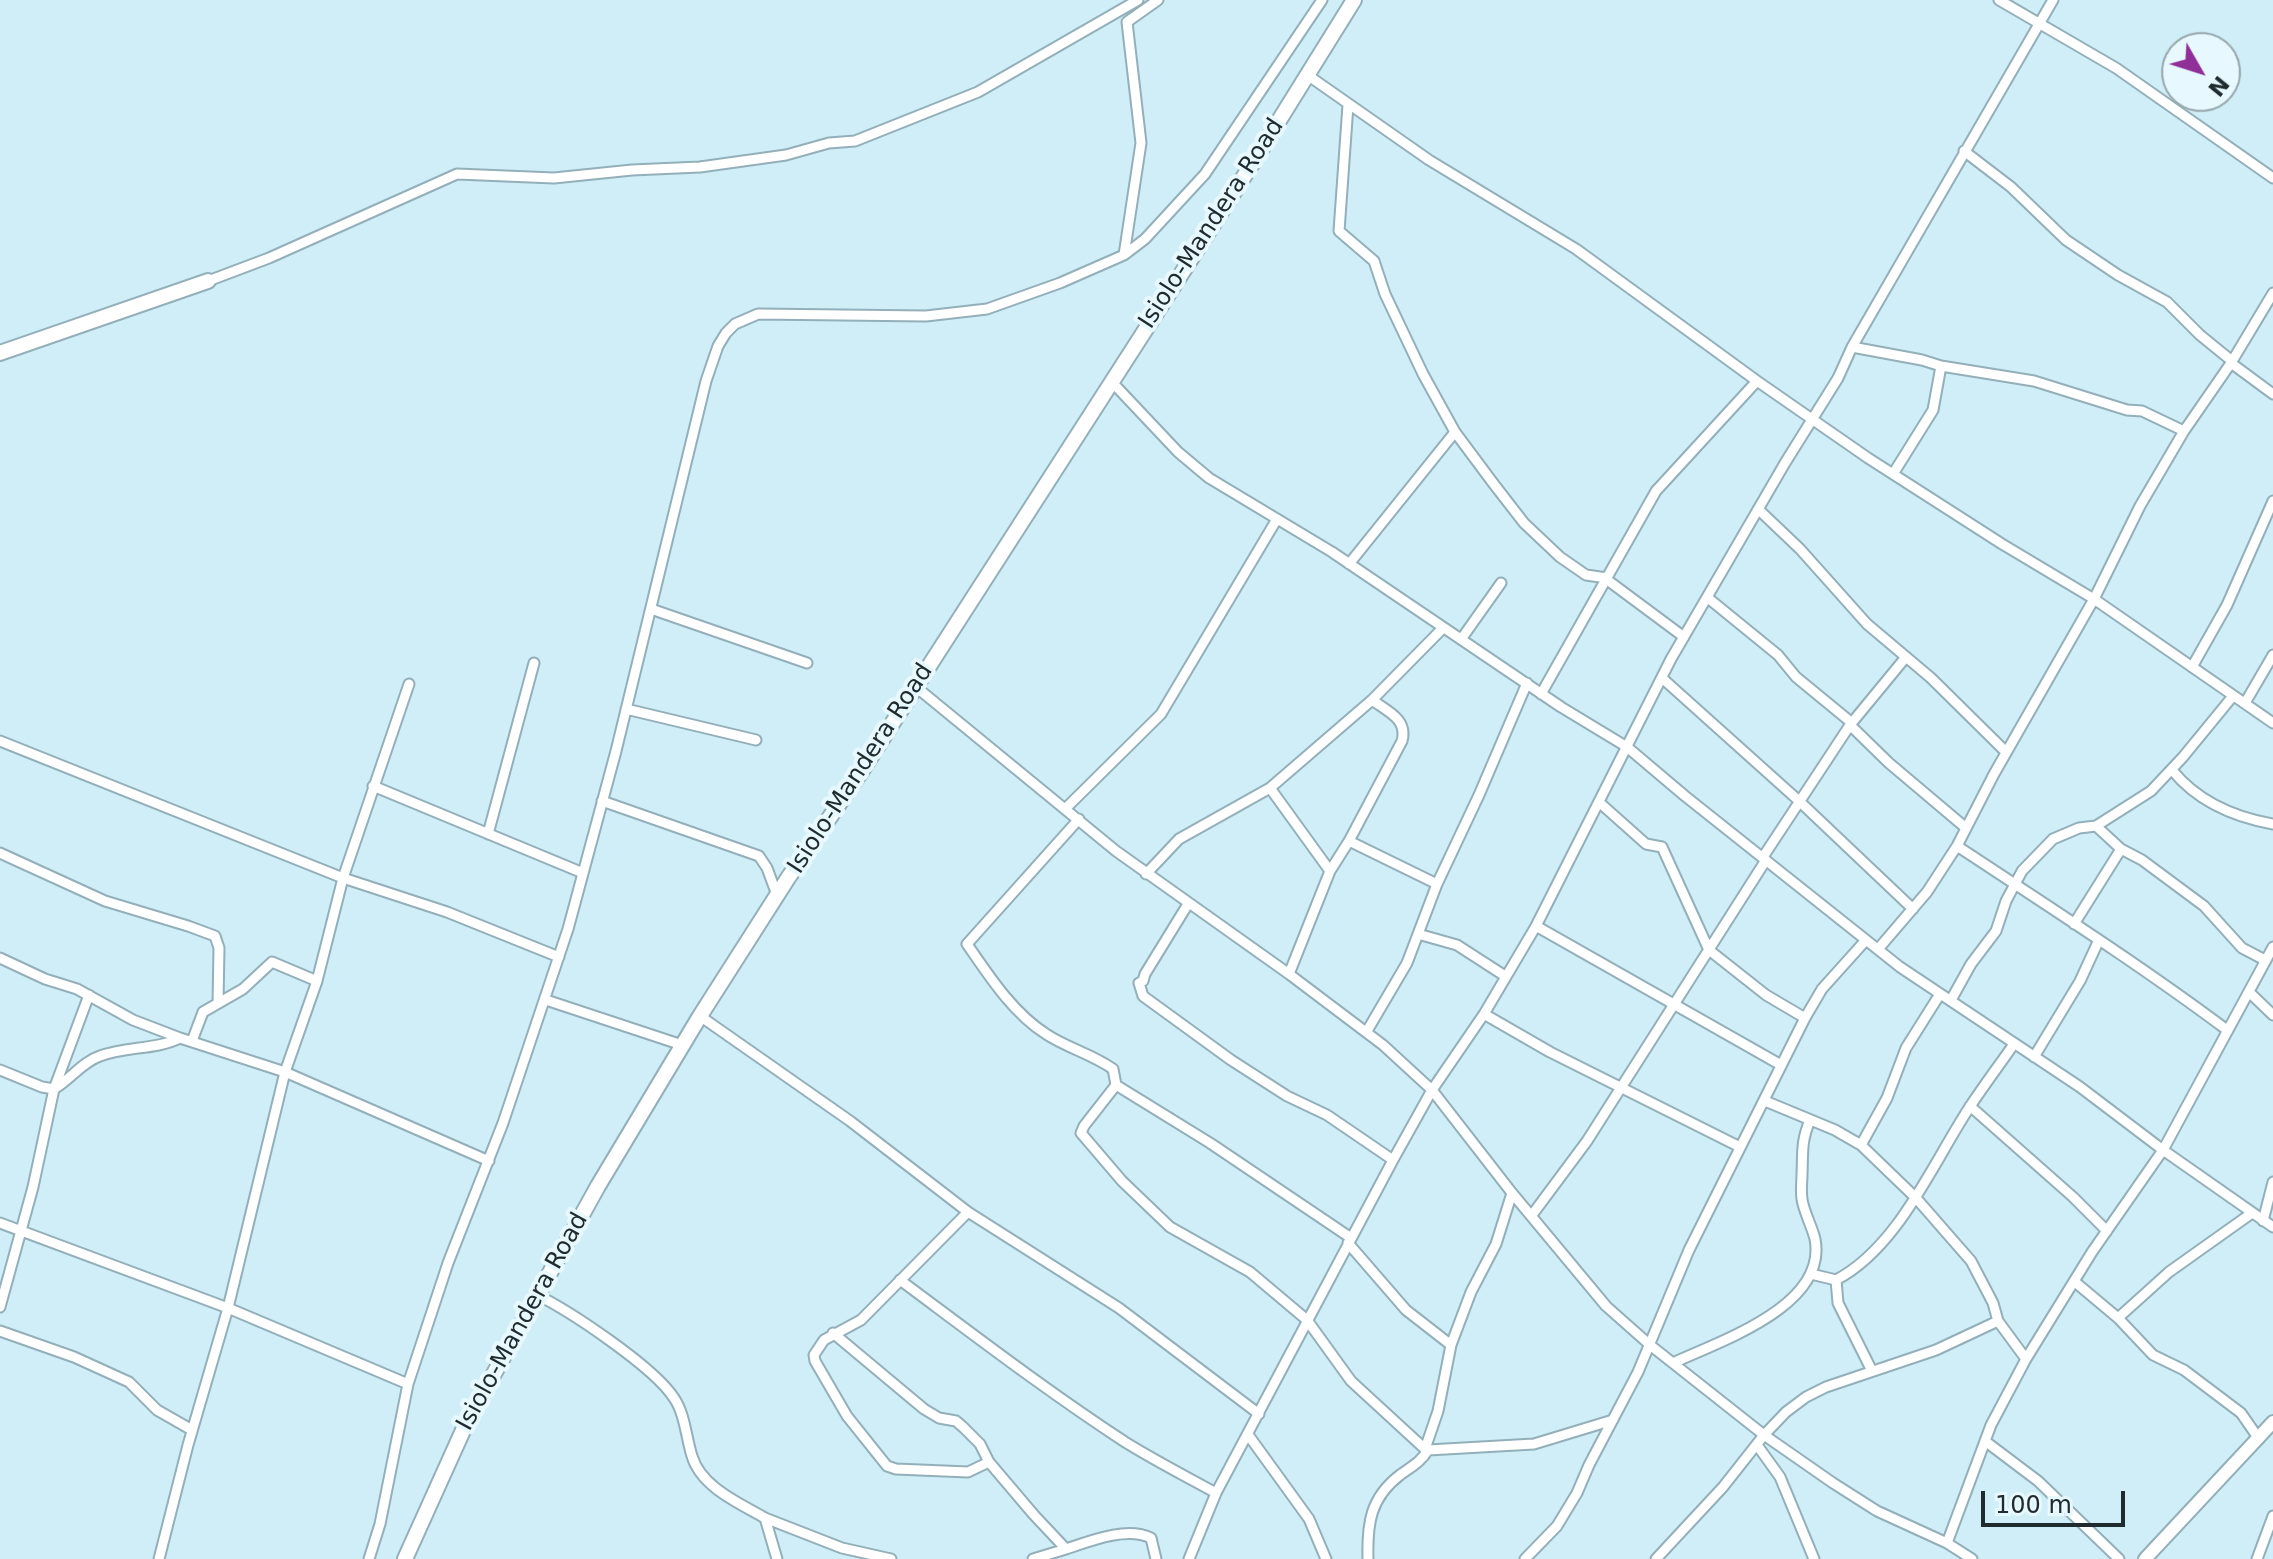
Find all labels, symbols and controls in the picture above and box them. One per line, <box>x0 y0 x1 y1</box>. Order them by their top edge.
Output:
north arrow <box>2161 32 2241 112</box>
text: N <box>2203 71 2234 101</box>
street label: Isiolo-Mandera Road <box>1133 114 1291 334</box>
street label: Isiolo-Mandera Road <box>782 659 940 879</box>
street label: Isiolo-Mandera Road <box>451 1208 595 1436</box>
scale bar <box>1985 1475 2129 1525</box>
text: 100 m <box>1995 1491 2072 1519</box>

